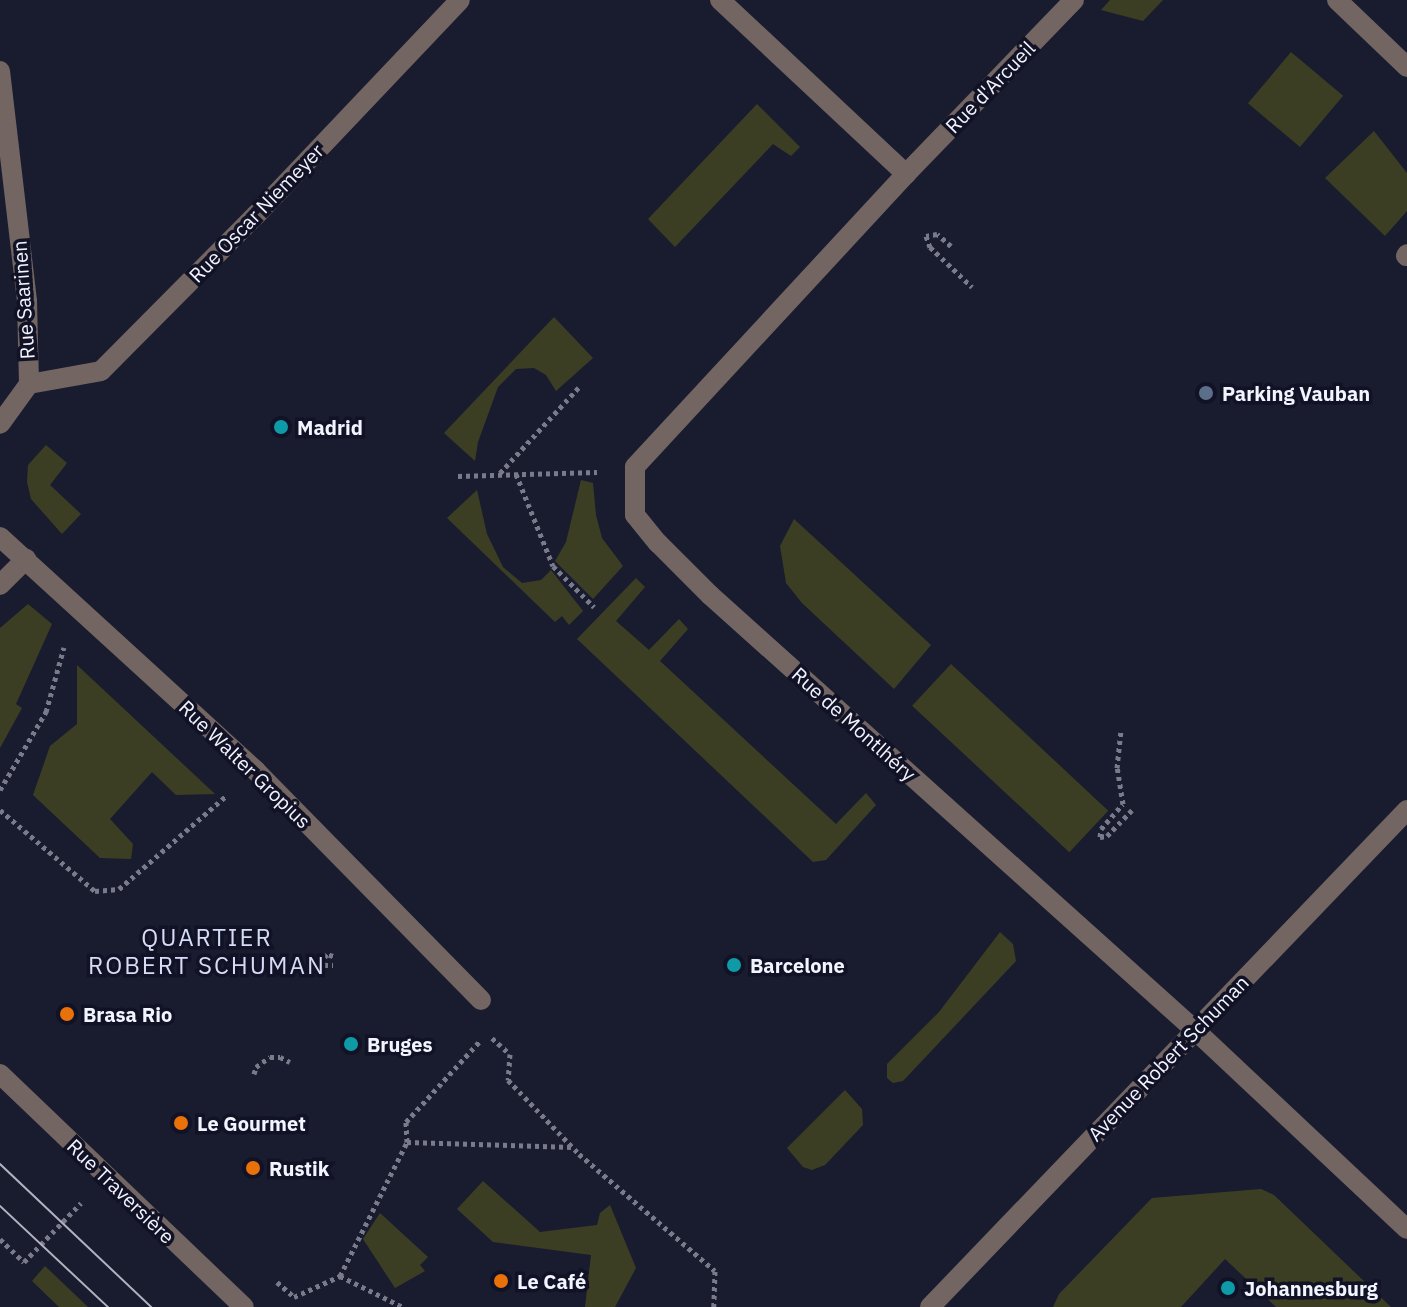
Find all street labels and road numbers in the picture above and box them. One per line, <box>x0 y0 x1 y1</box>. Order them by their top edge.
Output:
street label: Rue d'Arcueil <box>940 36 1040 138</box>
street label: Rue Oscar Niemeyer <box>184 139 328 287</box>
street label: Rue Saarinen <box>7 240 39 360</box>
street label: Rue de Montlhéry <box>787 662 921 786</box>
street label: Rue Walter Gropius <box>174 695 316 833</box>
street label: Avenue Robert Schuman <box>1083 970 1253 1146</box>
street label: Rue Traversière <box>62 1134 180 1248</box>

